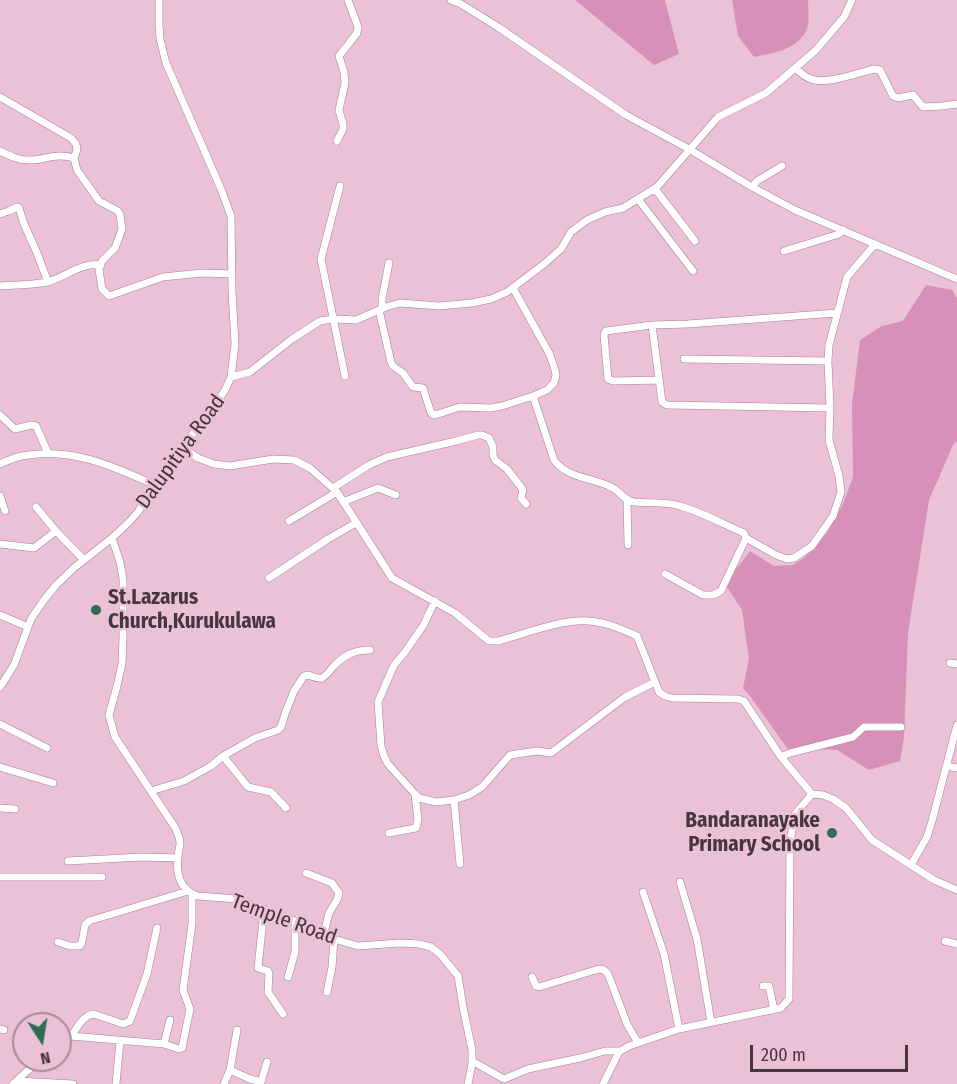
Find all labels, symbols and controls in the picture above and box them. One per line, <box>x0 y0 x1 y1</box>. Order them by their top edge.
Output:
street label: Dalupitiya Road <box>131 390 231 514</box>
place label: St.Lazarus Church,Kurukulawa <box>108 585 276 635</box>
marker: St.Lazarus Church,Kurukulawa <box>89 603 103 617</box>
place label: Bandaranayake Primary School <box>685 808 820 858</box>
marker: Bandaranayake Primary School <box>825 826 839 840</box>
street label: Temple Road <box>228 889 340 951</box>
north arrow <box>12 1012 72 1072</box>
scale bar <box>753 1033 910 1071</box>
text: 200 m <box>761 1044 806 1066</box>
text: N <box>39 1048 52 1068</box>

